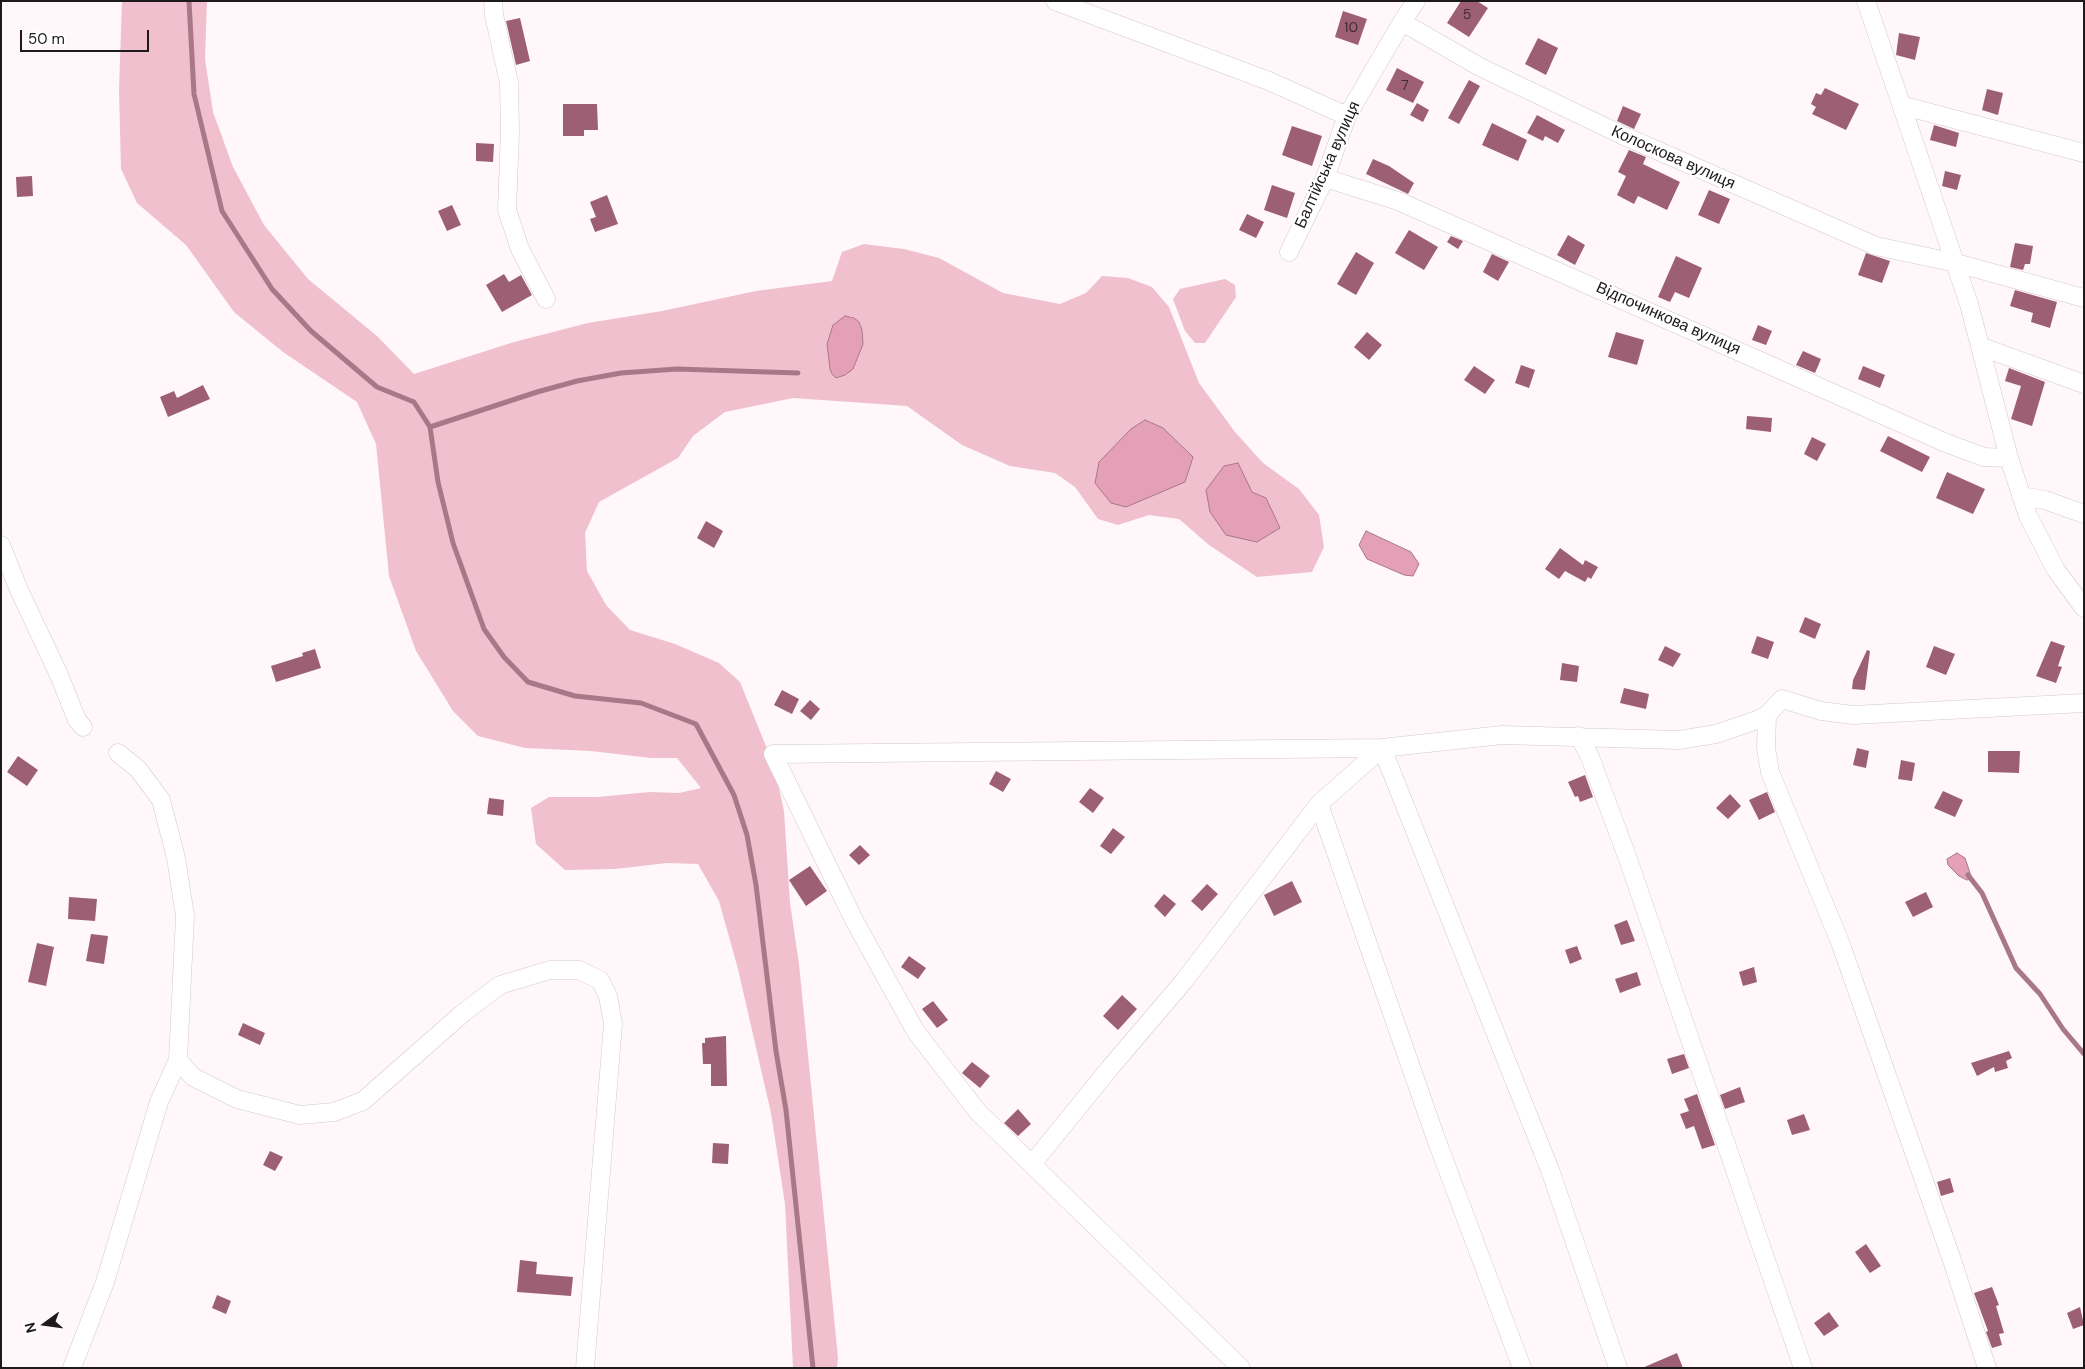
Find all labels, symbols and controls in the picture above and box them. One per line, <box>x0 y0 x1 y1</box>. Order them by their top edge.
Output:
house number: 5 <box>1463 7 1471 23</box>
scale bar <box>22 20 151 52</box>
house number: 10 <box>1344 20 1358 36</box>
text: 50 m <box>28 29 65 49</box>
house number: 7 <box>1401 78 1409 94</box>
street label: Балтійська вулиця <box>1291 98 1365 232</box>
street label: Колоскова вулиця <box>1608 122 1738 194</box>
street label: Відпочинкова вулиця <box>1593 278 1743 360</box>
north arrow <box>20 1299 70 1349</box>
text: N <box>20 1320 40 1335</box>

